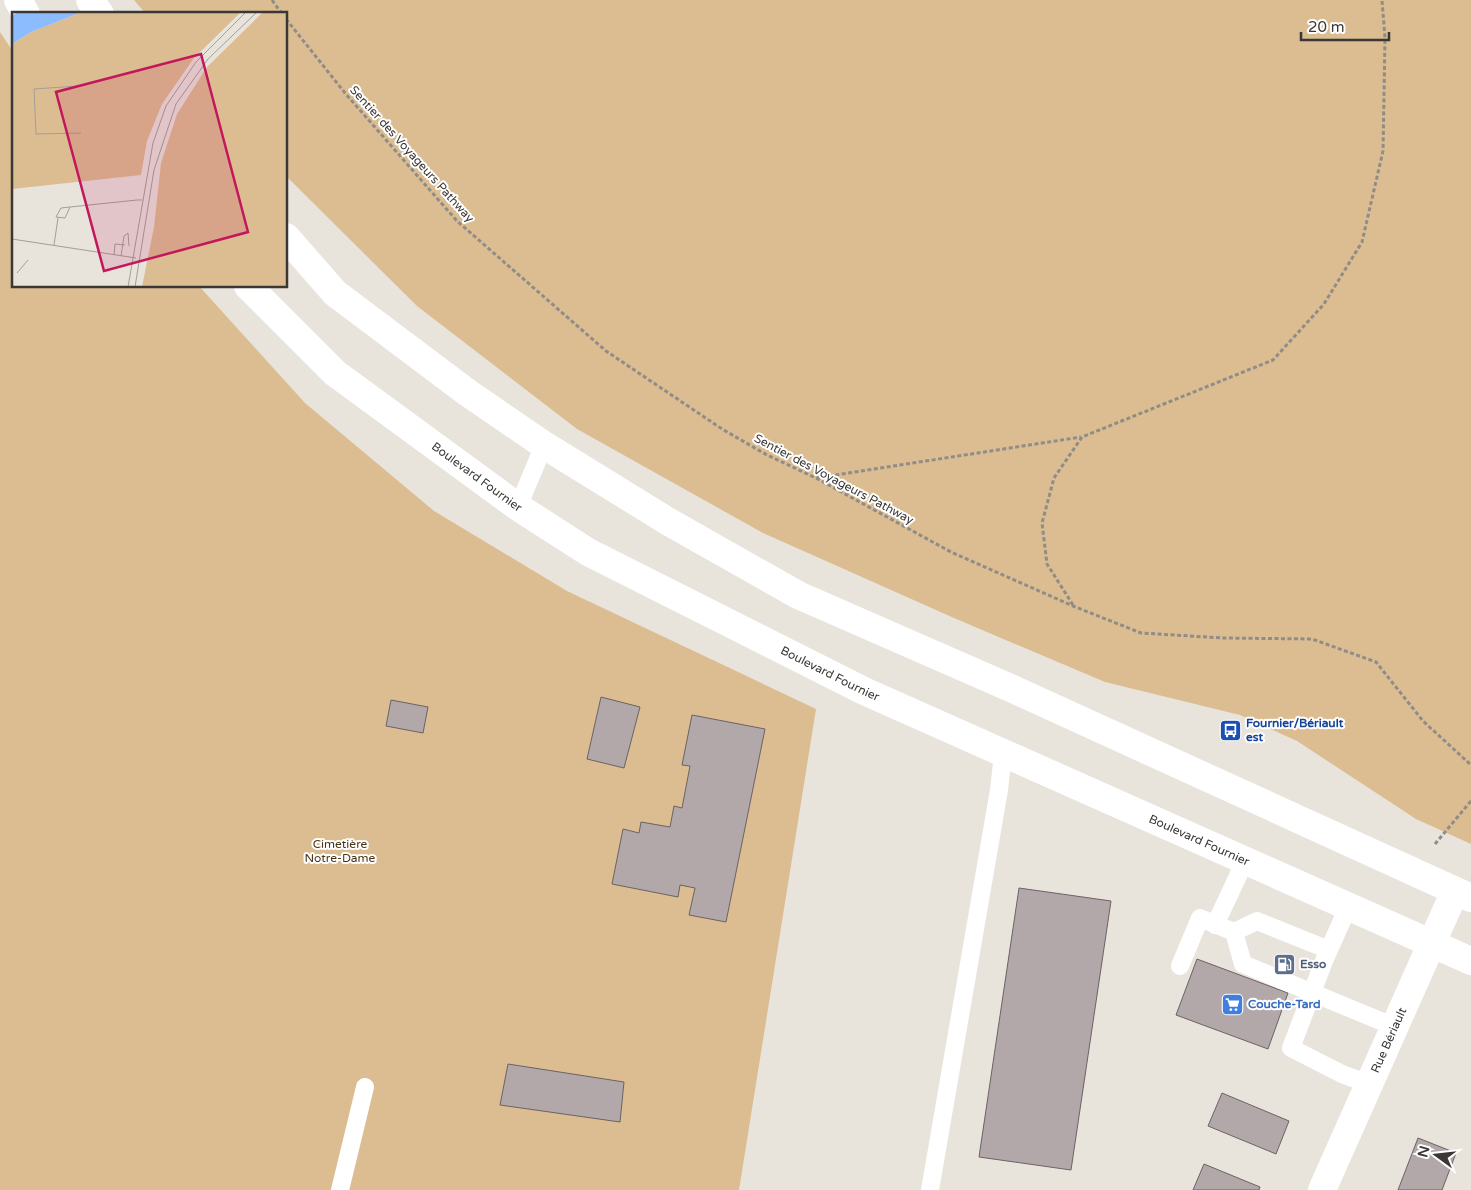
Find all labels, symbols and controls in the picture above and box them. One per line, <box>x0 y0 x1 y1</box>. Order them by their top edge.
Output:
scale bar <box>1301 10 1388 42</box>
inset map <box>12 12 288 288</box>
text: 20 m <box>1308 18 1345 36</box>
street label: Sentier des Voyageurs Pathway <box>347 83 477 225</box>
street label: Sentier des Voyageurs Pathway <box>752 431 917 527</box>
street label: Boulevard Fournier <box>429 439 525 515</box>
street label: Boulevard Fournier <box>778 643 882 704</box>
place label: Fournier/Bériault est <box>1246 716 1344 744</box>
bus stop icon: Fournier/Bériault est <box>1218 718 1242 742</box>
street label: Boulevard Fournier <box>1147 812 1252 869</box>
park label: Cimetière Notre-Dame <box>305 837 376 865</box>
fuel station icon: Esso <box>1272 952 1296 976</box>
place label: Esso <box>1300 957 1326 971</box>
supermarket icon: Couche-Tard <box>1220 992 1244 1016</box>
place label: Couche-Tard <box>1248 997 1320 1011</box>
street label: Rue Bériault <box>1368 1005 1409 1075</box>
north arrow <box>1411 1130 1461 1180</box>
text: N <box>1414 1144 1434 1159</box>

